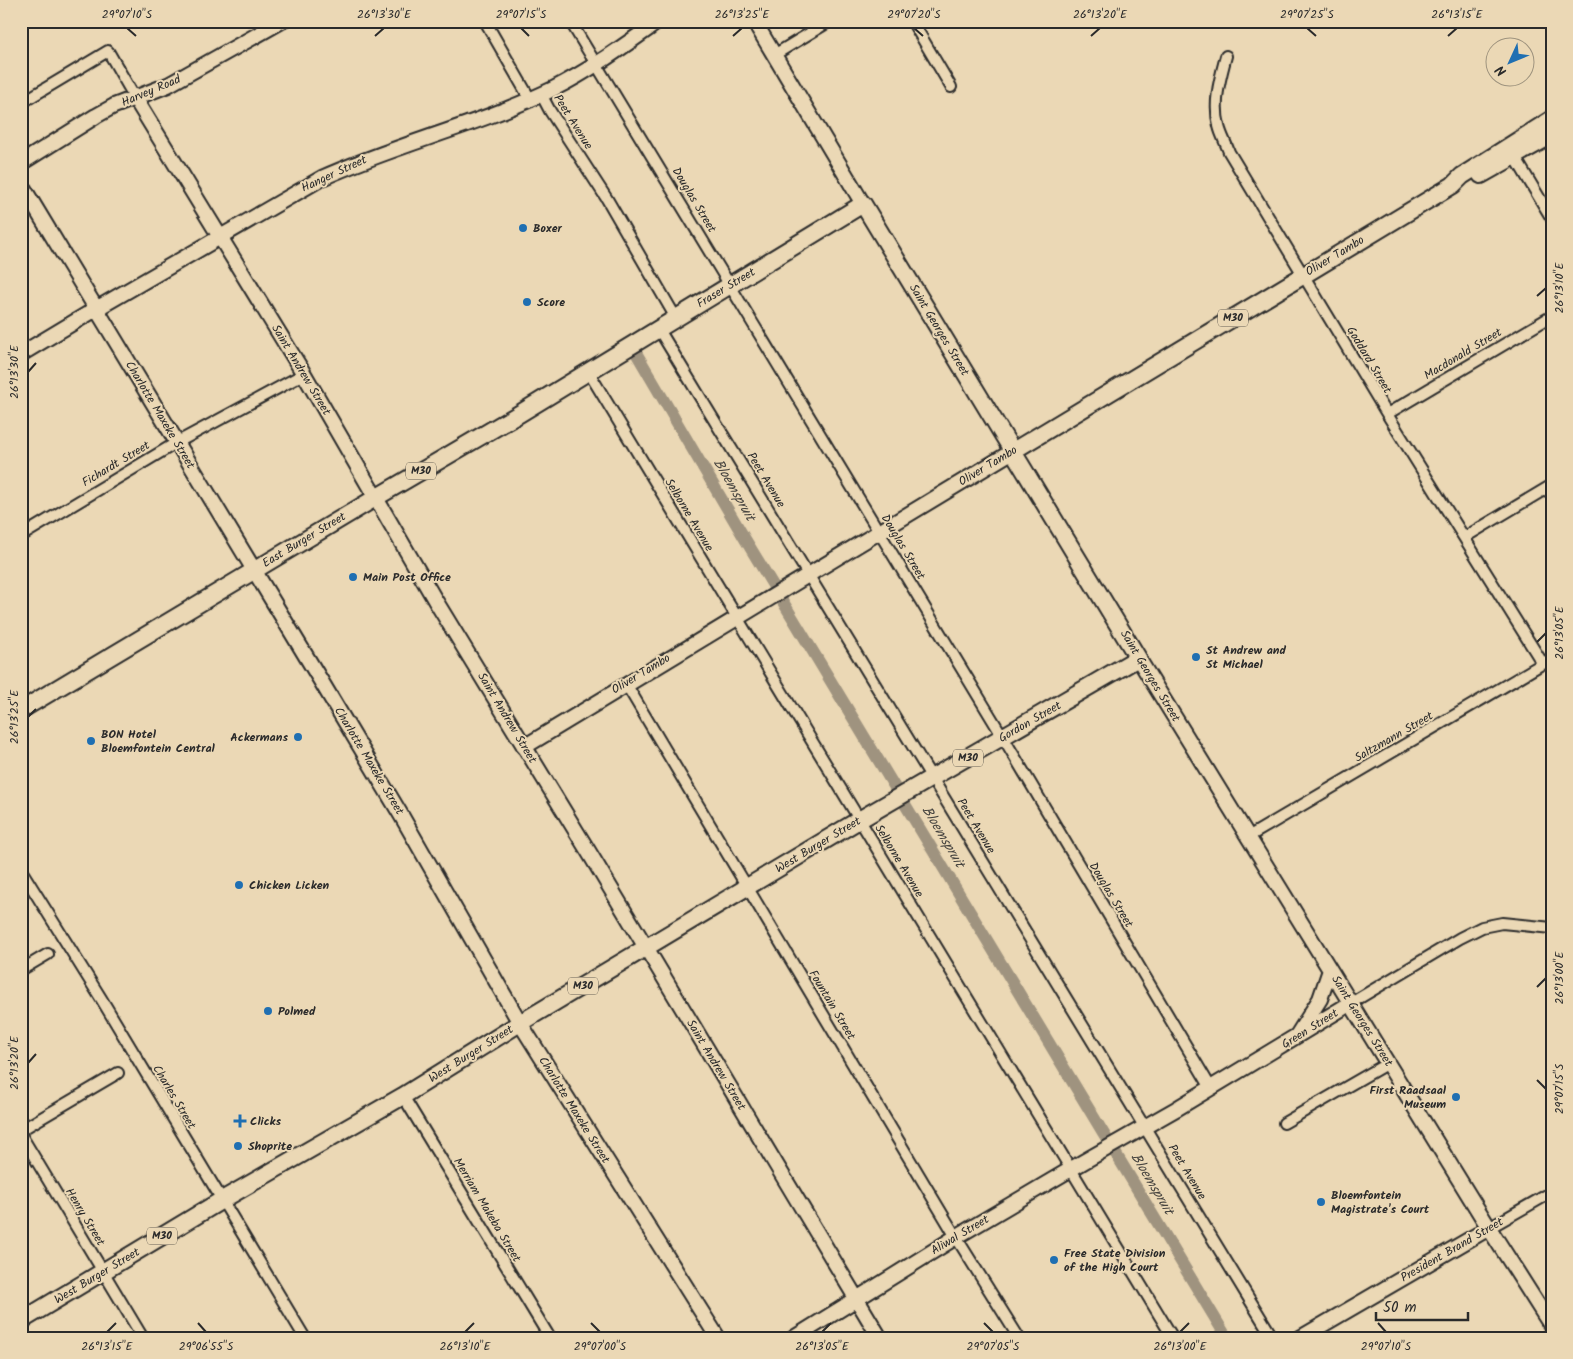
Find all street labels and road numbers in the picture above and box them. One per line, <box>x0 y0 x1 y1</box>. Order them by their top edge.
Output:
street label: Harvey Road <box>118 70 184 112</box>
street label: Peet Avenue <box>548 91 598 154</box>
street label: Hanger Street <box>298 150 370 197</box>
street label: Douglas Street <box>667 164 721 237</box>
street label: Oliver Tambo <box>1302 231 1368 281</box>
street label: Fraser Street <box>693 263 759 313</box>
street label: Saint Georges Street <box>904 280 974 380</box>
road number: M30 <box>1218 310 1248 326</box>
street label: Saint Andrew Street <box>266 321 336 419</box>
street label: Goddard Street <box>1341 323 1397 398</box>
street label: Macdonald Street <box>1420 323 1506 385</box>
street label: Charlotte Maxeke Street <box>120 357 200 473</box>
street label: Fichardt Street <box>78 436 154 492</box>
street label: Oliver Tambo <box>955 441 1021 491</box>
street label: Peet Avenue <box>742 448 790 512</box>
road number: M30 <box>406 462 436 480</box>
street label: Selborne Avenue <box>660 475 719 556</box>
street label: East Burger Street <box>258 507 350 573</box>
street label: Douglas Street <box>876 511 930 584</box>
street label: Saint Georges Street <box>1115 626 1185 726</box>
street label: Oliver Tambo <box>608 649 674 699</box>
street label: Saint Andrew Street <box>472 669 542 767</box>
street label: Gordon Street <box>995 696 1065 748</box>
street label: Charlotte Maxeke Street <box>329 703 409 819</box>
street label: Saltzmann Street <box>1351 707 1437 767</box>
road number: M30 <box>953 750 983 766</box>
street label: Peet Avenue <box>952 794 1000 858</box>
street label: West Burger Street <box>772 812 865 878</box>
street label: Selborne Avenue <box>870 821 929 902</box>
street label: Douglas Street <box>1084 859 1138 932</box>
street label: Fountain Street <box>804 966 861 1044</box>
street label: Saint Georges Street <box>1326 972 1398 1071</box>
road number: M30 <box>568 978 598 994</box>
street label: Green Street <box>1278 1004 1342 1054</box>
street label: Saint Andrew Street <box>681 1016 751 1114</box>
street label: West Burger Street <box>425 1020 517 1088</box>
street label: Charlotte Maxeke Street <box>533 1053 615 1167</box>
street label: Charles Street <box>147 1061 201 1133</box>
street label: Peet Avenue <box>1163 1140 1211 1204</box>
street label: Merriam Makeba Street <box>448 1154 526 1266</box>
street label: Henry Street <box>60 1184 110 1250</box>
street label: Aliwal Street <box>927 1210 993 1260</box>
street label: President Brand Street <box>1397 1213 1507 1287</box>
road number: M30 <box>147 1228 177 1244</box>
street label: West Burger Street <box>51 1243 144 1309</box>

